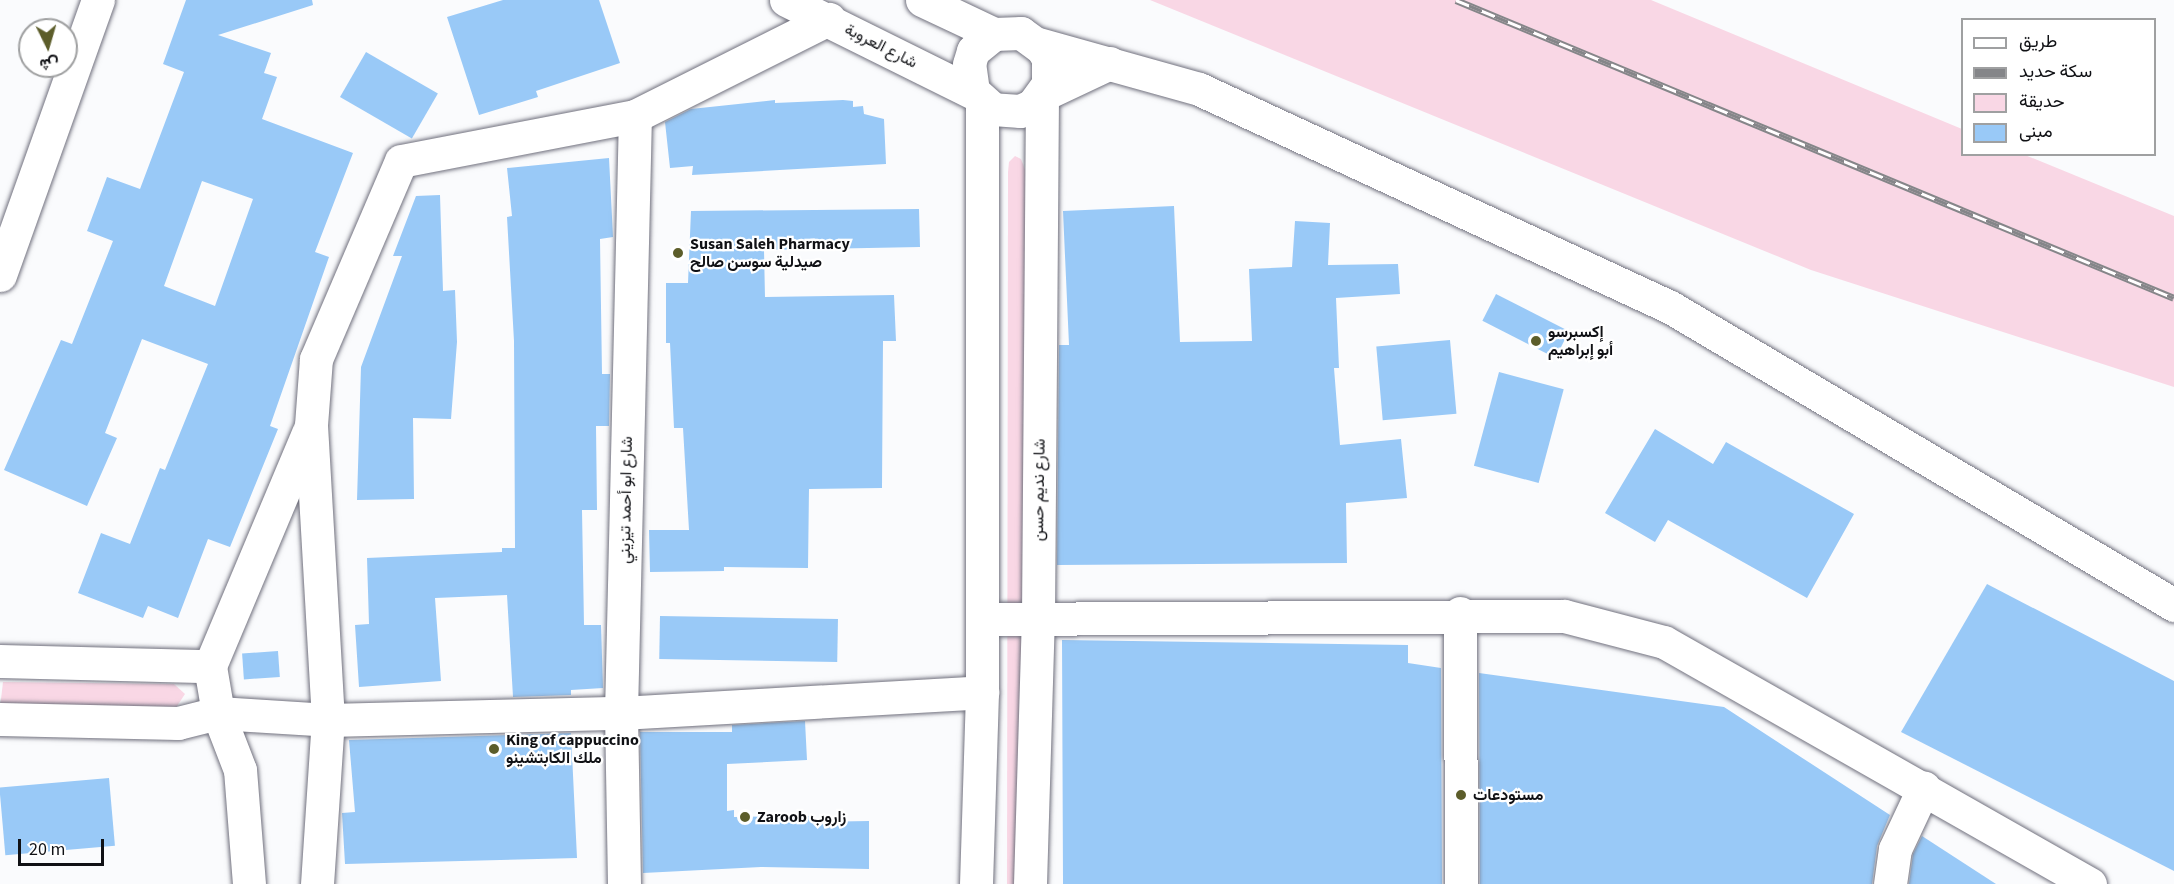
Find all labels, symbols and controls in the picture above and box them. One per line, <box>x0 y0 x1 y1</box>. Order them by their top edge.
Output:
north arrow <box>18 18 78 78</box>
legend <box>1961 18 2156 156</box>
street label: شارع العروبة <box>841 20 921 72</box>
text: طريق <box>2019 29 2057 54</box>
text: ش <box>39 52 60 76</box>
text: سكة حديد <box>2019 59 2092 84</box>
text: حديقة <box>2019 89 2065 114</box>
text: مبنى <box>2019 119 2053 144</box>
place label: Susan Saleh Pharmacy صيدلية سوسن صالح <box>690 234 850 272</box>
marker: Susan Saleh Pharmacy صيدلية سوسن صالح <box>671 246 685 260</box>
place label: إكسبرسو أبو إبراهيم <box>1548 322 1613 360</box>
marker: إكسبرسو أبو إبراهيم <box>1529 334 1543 348</box>
street label: شارع ابو أحمد تيزيني <box>615 436 637 564</box>
street label: شارع نديم حسن <box>1029 439 1049 541</box>
place label: King of cappuccino ملك الكابتشينو <box>506 730 639 768</box>
marker: King of cappuccino ملك الكابتشينو <box>487 742 501 756</box>
place label: مستودعات <box>1473 785 1543 805</box>
marker: مستودعات <box>1454 788 1468 802</box>
place label: Zaroob زاروب <box>757 807 846 827</box>
marker: Zaroob زاروب <box>738 810 752 824</box>
scale bar <box>21 827 106 865</box>
text: 20 m <box>29 837 65 862</box>

